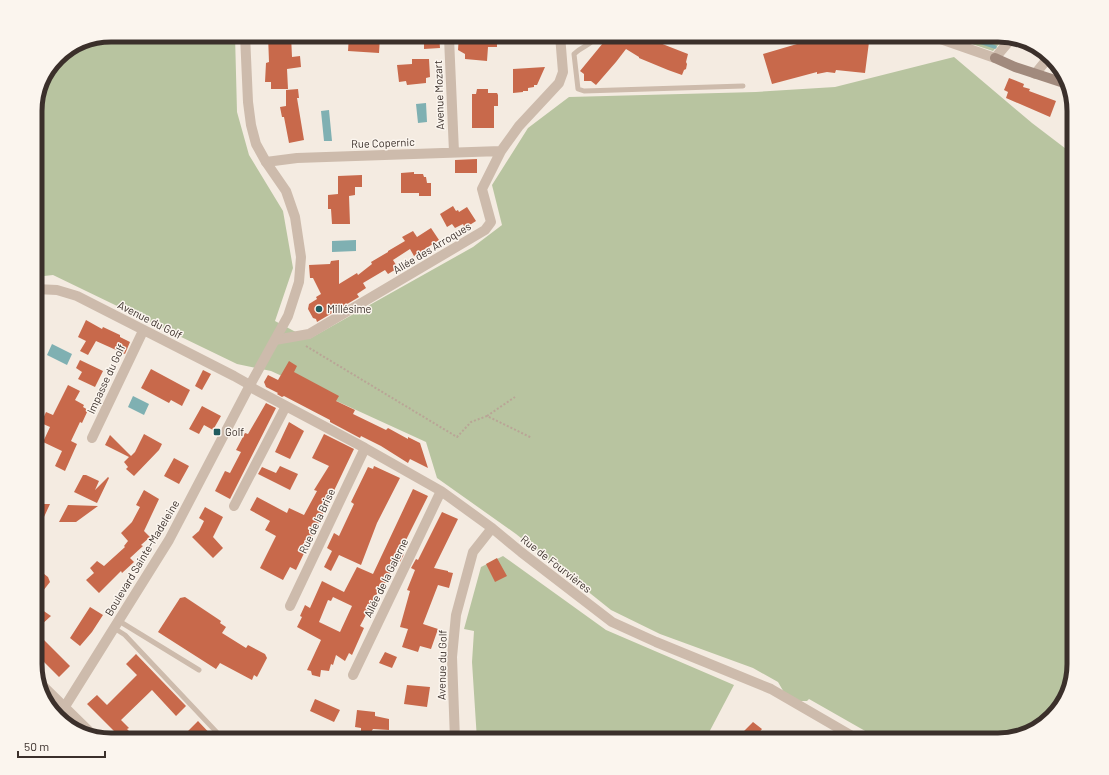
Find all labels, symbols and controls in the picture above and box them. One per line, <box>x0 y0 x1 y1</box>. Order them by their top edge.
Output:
street label: Avenue Mozart <box>431 60 446 130</box>
street label: Rue Copernic <box>351 135 415 150</box>
street label: Allée des Arroques <box>390 219 473 276</box>
street label: Avenue du Golf <box>116 298 185 341</box>
place label: Millésime <box>327 302 372 315</box>
marker: Millésime <box>314 304 324 314</box>
street label: Impasse du Golf <box>84 342 127 416</box>
place label: Golf <box>225 425 244 438</box>
marker: Golf <box>212 427 222 437</box>
street label: Rue de la Brise <box>296 486 337 555</box>
street label: Boulevard Sainte-Madeleine <box>102 497 181 618</box>
street label: Rue de Fourvières <box>519 532 594 595</box>
street label: Allée de la Galerne <box>361 536 410 619</box>
street label: Avenue du Golf <box>434 630 449 700</box>
scale bar <box>18 733 105 759</box>
text: 50 m <box>24 739 49 753</box>

